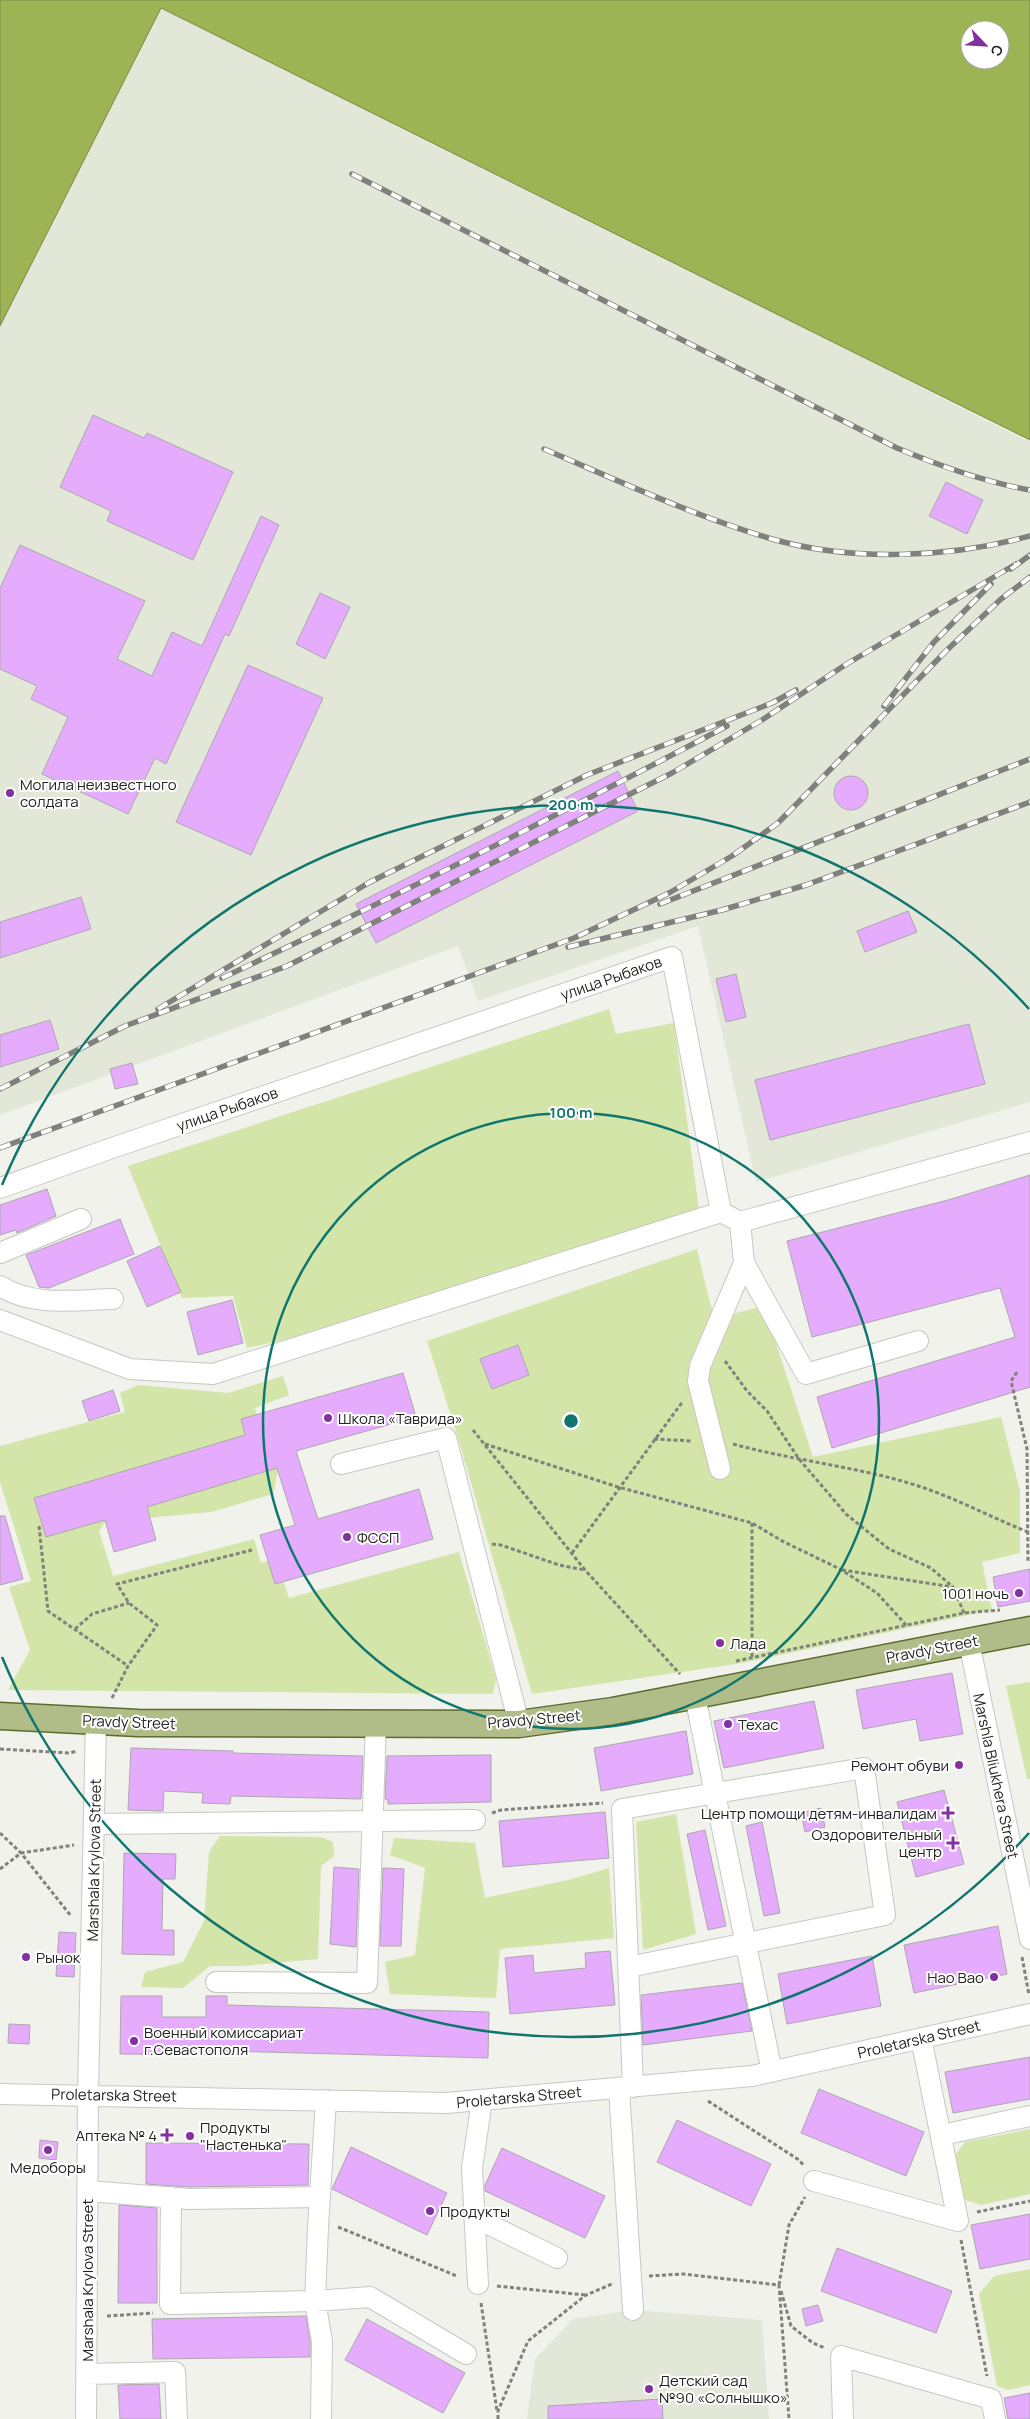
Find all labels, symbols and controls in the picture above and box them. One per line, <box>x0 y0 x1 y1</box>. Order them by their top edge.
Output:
north arrow <box>960 20 1010 70</box>
text: С <box>986 42 1008 59</box>
place label: Могила неизвестного солдата <box>20 774 177 812</box>
marker: Могила неизвестного солдата <box>4 787 16 799</box>
text: 200 m <box>548 794 594 815</box>
street label: улица Рыбаков <box>558 951 664 1005</box>
street label: улица Рыбаков <box>174 1082 280 1136</box>
text: 100 m <box>550 1102 592 1123</box>
place label: Школа «Таврида» <box>338 1408 463 1429</box>
marker: Школа «Таврида» <box>322 1412 334 1424</box>
centre of rings <box>562 1412 580 1430</box>
place label: ФССП <box>357 1527 400 1548</box>
marker: ФССП <box>341 1531 353 1543</box>
place label: 1001 ночь <box>942 1583 1009 1604</box>
marker: 1001 ночь <box>1013 1587 1025 1599</box>
street label: Pravdy Street <box>884 1630 980 1668</box>
place label: Лада <box>730 1633 766 1654</box>
marker: Лада <box>714 1637 726 1649</box>
street label: Marshla Bliukhera Street <box>968 1691 1024 1861</box>
street label: Pravdy Street <box>487 1704 581 1734</box>
street label: Pravdy Street <box>82 1710 176 1734</box>
place label: Техас <box>738 1714 779 1735</box>
marker: Техас <box>722 1718 734 1730</box>
place label: Ремонт обуви <box>851 1755 949 1776</box>
marker: Ремонт обуви <box>953 1759 965 1771</box>
street label: Marshala Krylova Street <box>82 1778 106 1942</box>
place label: Центр помощи детям-инвалидам <box>701 1803 937 1824</box>
marker: Центр помощи детям-инвалидам <box>941 1806 955 1820</box>
place label: Оздоровительный центр <box>811 1824 942 1862</box>
marker: Оздоровительный центр <box>946 1836 960 1850</box>
place label: Рынок <box>36 1947 81 1968</box>
marker: Рынок <box>20 1951 32 1963</box>
place label: Hao Bao <box>927 1967 984 1988</box>
marker: Hao Bao <box>988 1971 1000 1983</box>
street label: Proletarska Street <box>855 2015 983 2063</box>
place label: Военный комиссариат г.Севастополя <box>144 2022 304 2060</box>
marker: Военный комиссариат г.Севастополя <box>128 2035 140 2047</box>
street label: Proletarska Street <box>456 2081 582 2113</box>
street label: Proletarska Street <box>51 2083 177 2107</box>
place label: Продукты "Настенька" <box>200 2117 287 2155</box>
place label: Аптека № 4 <box>75 2125 157 2146</box>
marker: Аптека № 4 <box>161 2129 173 2141</box>
marker: Продукты "Настенька" <box>184 2130 196 2142</box>
marker: Медоборы <box>42 2144 54 2156</box>
place label: Медоборы <box>10 2157 86 2178</box>
street label: Marshala Krylova Street <box>77 2199 98 2361</box>
place label: Продукты <box>440 2201 510 2222</box>
marker: Продукты <box>424 2205 436 2217</box>
place label: Детский сад №90 «Солнышко» <box>659 2370 788 2408</box>
marker: Детский сад №90 «Солнышко» <box>643 2383 655 2395</box>

